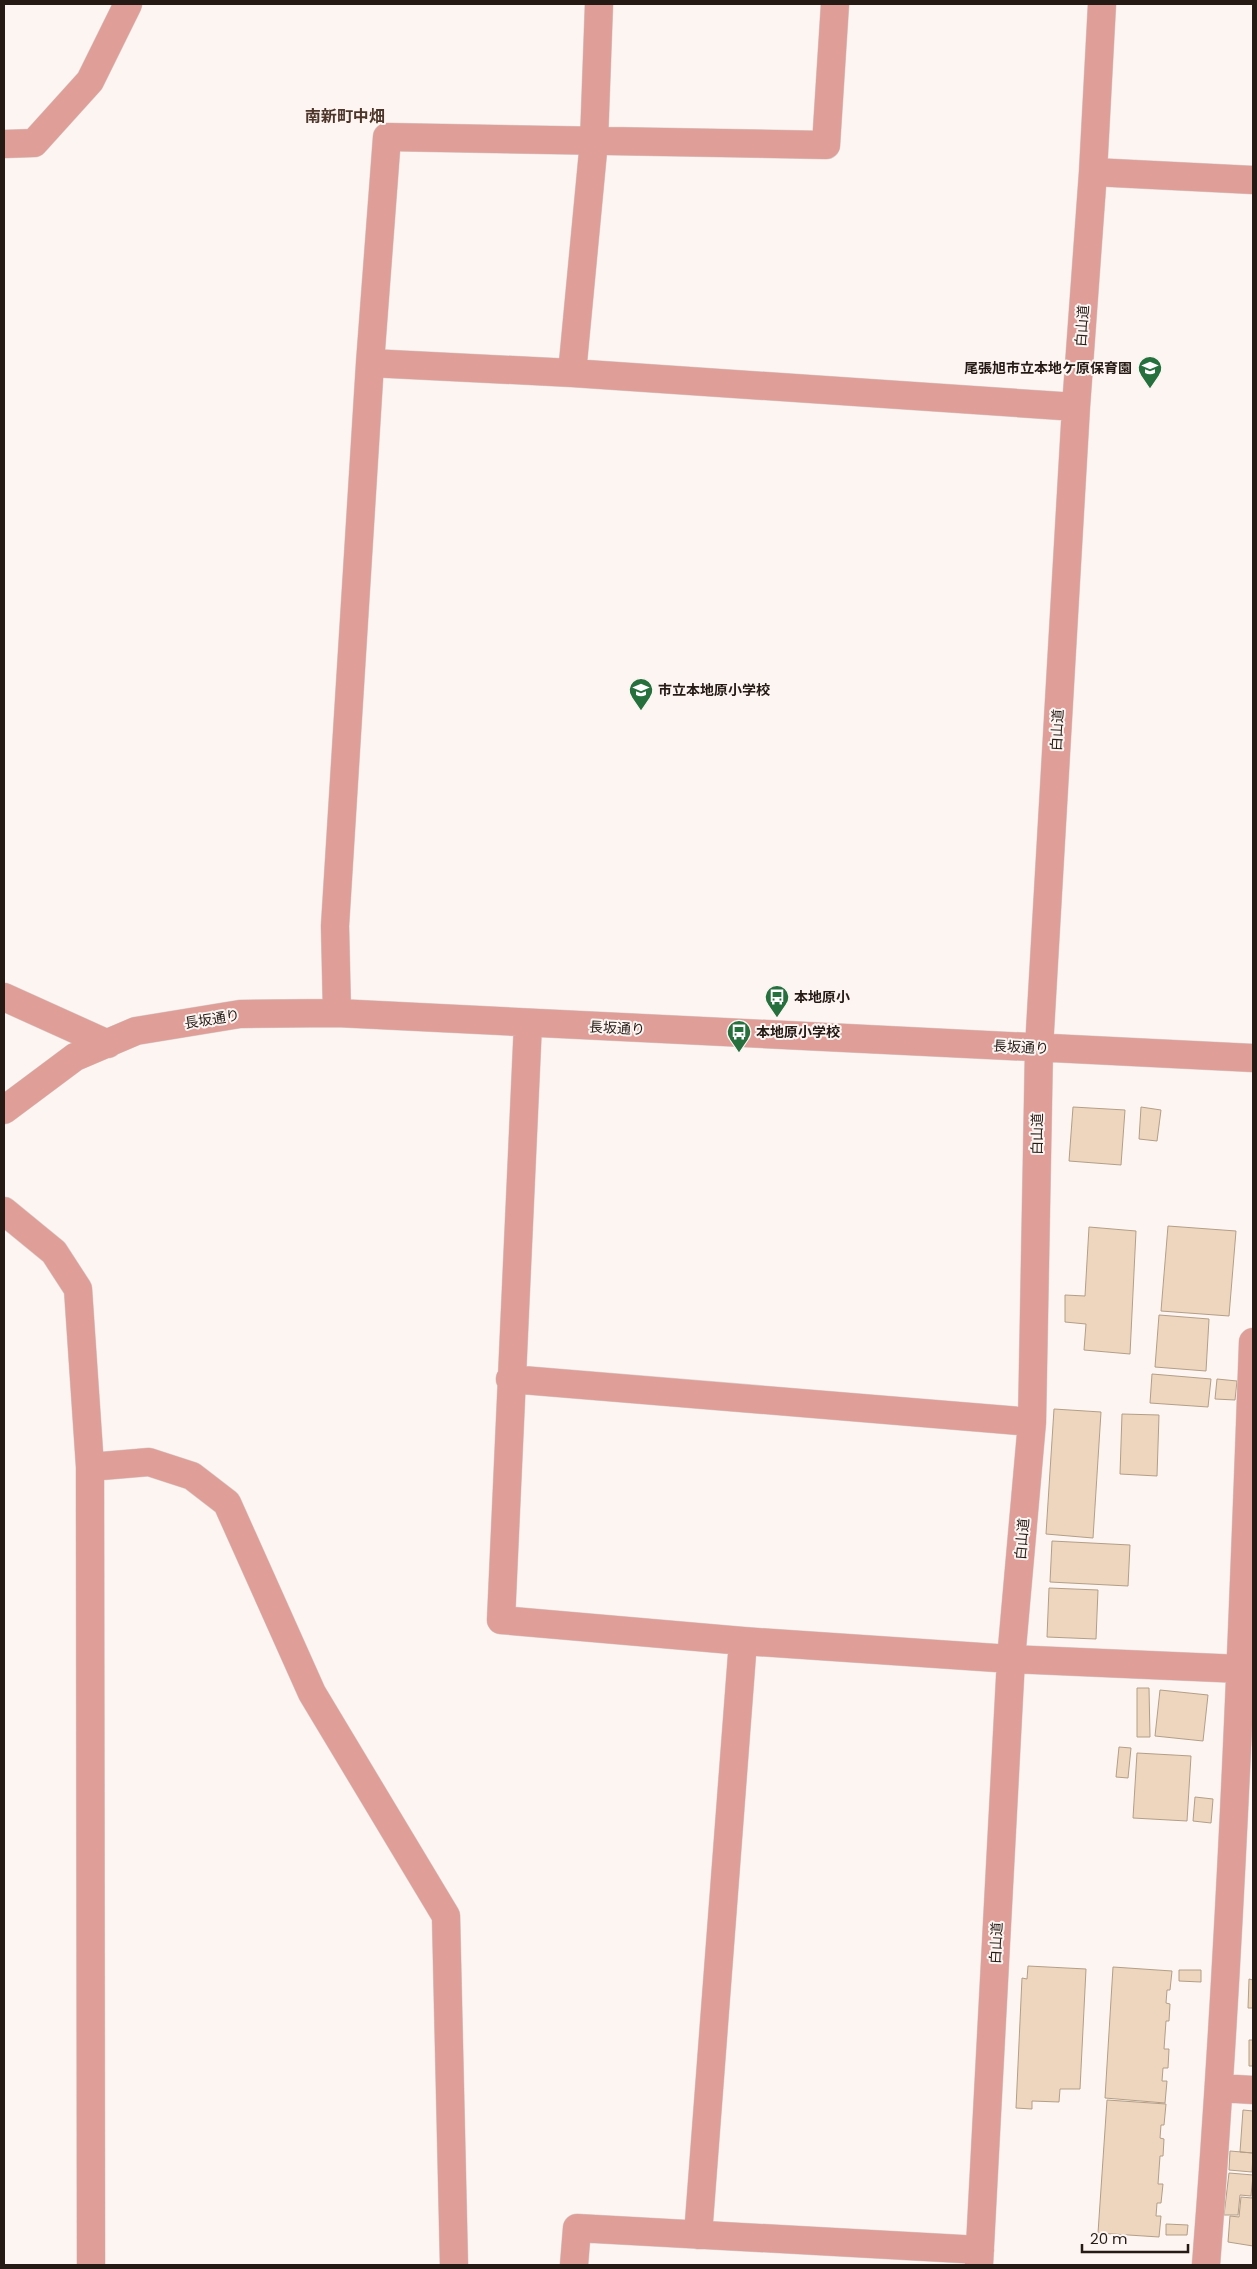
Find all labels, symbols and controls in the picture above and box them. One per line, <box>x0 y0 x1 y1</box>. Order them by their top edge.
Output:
district label: 南新町中畑 <box>305 105 385 128</box>
street label: 白山道 <box>1071 304 1093 348</box>
school or university icon: 尾張旭市立本地ケ原保育園 <box>1137 355 1163 389</box>
place label: 尾張旭市立本地ケ原保育園 <box>964 358 1132 378</box>
school or university icon: 市立本地原小学校 <box>628 677 654 711</box>
place label: 市立本地原小学校 <box>658 680 770 700</box>
street label: 白山道 <box>1046 709 1068 751</box>
bus stop icon: 本地原小 <box>764 984 790 1018</box>
place label: 本地原小 <box>794 987 850 1007</box>
street label: 長坂通り <box>183 1005 241 1033</box>
street label: 長坂通り <box>589 1017 645 1039</box>
bus stop icon: 本地原小学校 <box>726 1019 752 1053</box>
place label: 本地原小学校 <box>756 1022 840 1042</box>
street label: 長坂通り <box>993 1036 1049 1058</box>
street label: 白山道 <box>1027 1113 1047 1155</box>
street label: 白山道 <box>1010 1517 1034 1561</box>
street label: 白山道 <box>985 1922 1007 1964</box>
scale bar <box>1082 2222 1188 2254</box>
text: 20 m <box>1090 2228 1128 2249</box>

